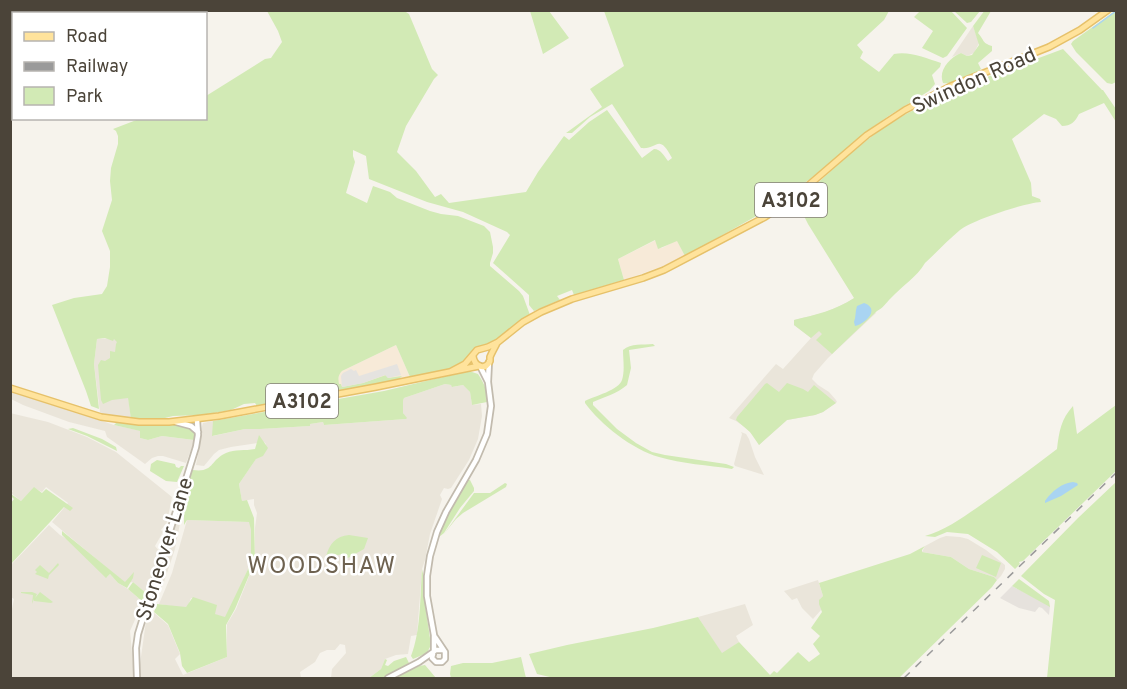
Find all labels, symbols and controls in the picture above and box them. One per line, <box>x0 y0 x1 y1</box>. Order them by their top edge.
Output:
legend <box>12 12 207 120</box>
text: Road <box>66 26 108 49</box>
street label: Swindon Road <box>908 42 1041 121</box>
text: Railway <box>66 56 128 79</box>
text: Park <box>66 86 103 109</box>
road number: A3102 <box>755 183 827 217</box>
road number: A3102 <box>266 384 338 418</box>
street label: Stoneover Lane <box>131 474 200 625</box>
district label: WOODSHAW <box>247 552 397 582</box>

